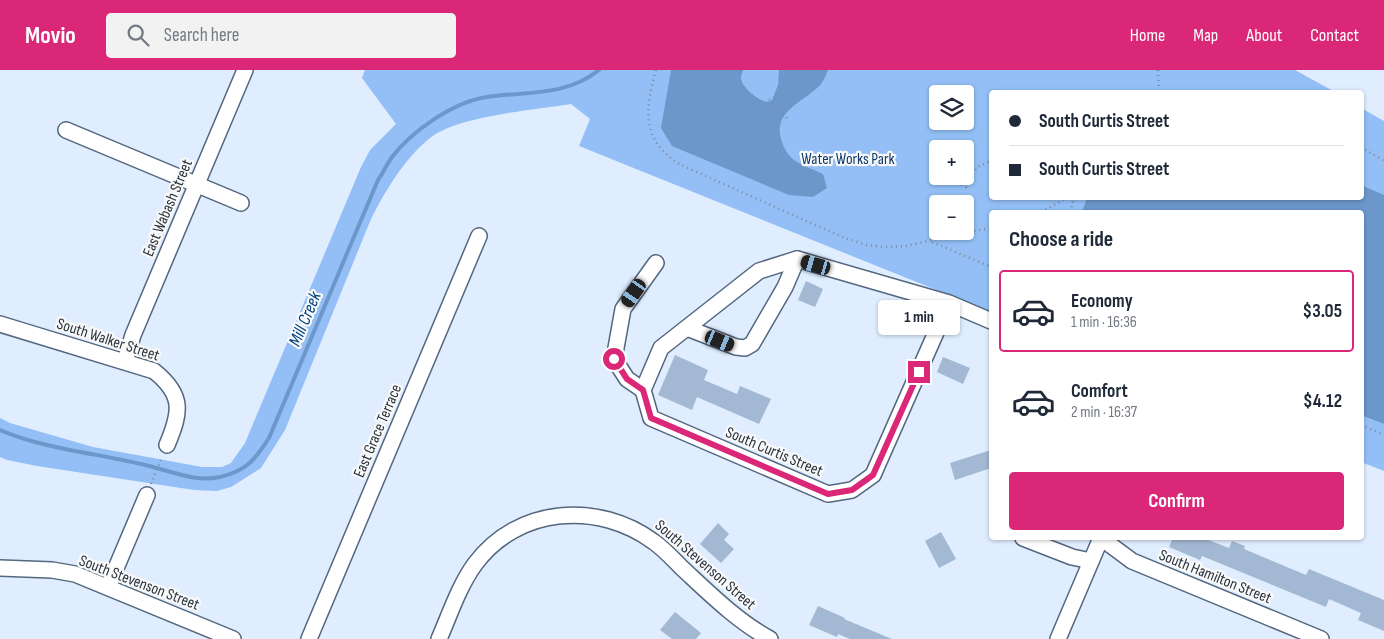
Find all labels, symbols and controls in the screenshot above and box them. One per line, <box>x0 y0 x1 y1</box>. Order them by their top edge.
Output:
search box <box>106 13 456 58</box>
text: Movio <box>25 21 76 50</box>
icon: search <box>124 21 152 49</box>
text: Search here <box>164 24 239 47</box>
text: Home <box>1130 25 1165 46</box>
text: Map <box>1193 25 1218 46</box>
text: About <box>1246 25 1282 46</box>
text: Contact <box>1310 25 1359 46</box>
map controls <box>929 85 974 240</box>
button: layers <box>929 85 974 130</box>
text: South Curtis Street <box>1039 110 1169 133</box>
button: + <box>929 140 974 185</box>
park label: Water Works Park <box>801 150 895 169</box>
street label: East Wabash Street <box>139 157 197 259</box>
text: South Curtis Street <box>1039 158 1169 181</box>
button: − <box>929 195 974 240</box>
text: Choose a ride <box>1009 226 1113 253</box>
car <box>799 254 832 276</box>
car <box>619 276 648 310</box>
water label: Mill Creek <box>284 287 326 349</box>
icon: car <box>1011 289 1056 334</box>
text: Economy <box>1071 290 1133 313</box>
callout: 1 min <box>878 300 960 334</box>
text: $3.05 <box>1302 300 1342 323</box>
text: 1 min <box>904 308 934 327</box>
text: 1 min · 16:36 <box>1071 313 1137 332</box>
street label: South Walker Street <box>54 314 162 366</box>
car <box>703 328 736 354</box>
route start <box>603 348 625 370</box>
route end <box>908 361 930 383</box>
icon: car <box>1011 379 1056 424</box>
text: Comfort <box>1071 380 1128 403</box>
street label: East Grace Terrace <box>350 382 406 480</box>
text: $4.12 <box>1303 390 1342 413</box>
text: 2 min · 16:37 <box>1071 403 1137 422</box>
street label: South Curtis Street <box>723 423 825 481</box>
button: Confirm <box>1009 472 1344 530</box>
street label: South Stevenson Street <box>651 516 759 614</box>
street label: South Hamilton Street <box>1156 546 1274 608</box>
street label: South Stevenson Street <box>76 551 202 615</box>

